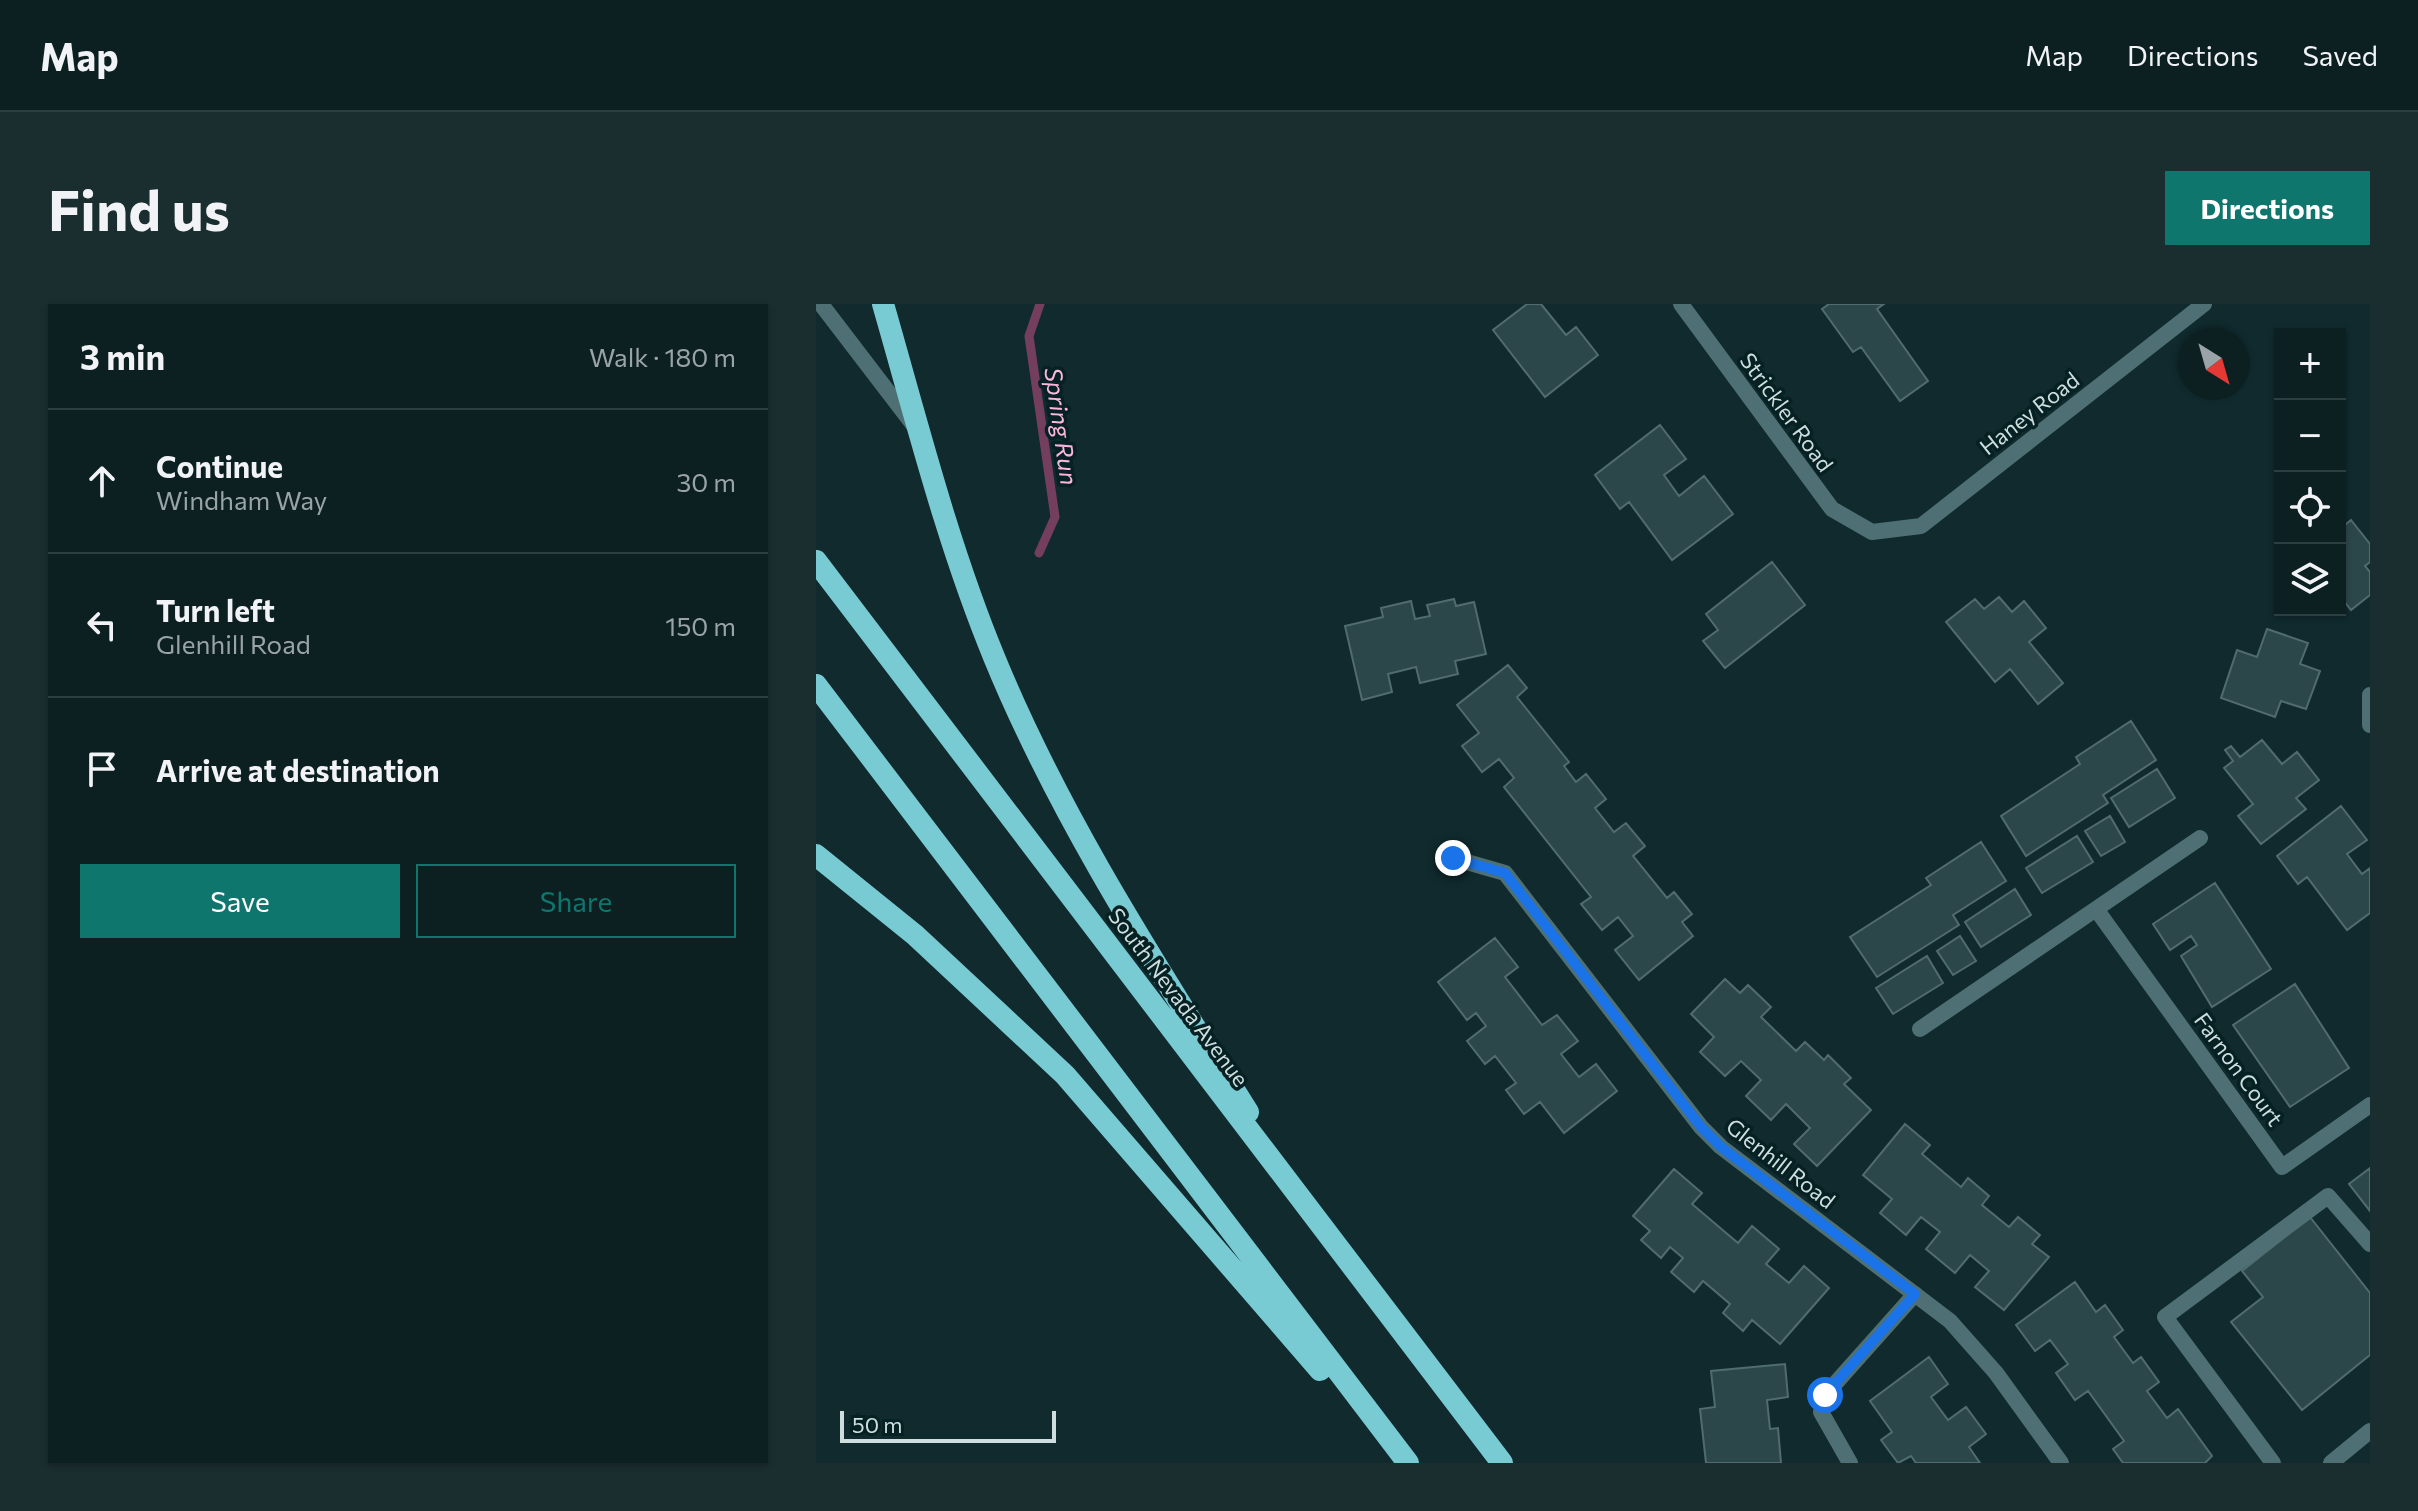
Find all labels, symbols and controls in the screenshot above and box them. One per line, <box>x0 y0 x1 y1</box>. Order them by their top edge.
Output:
text: Map <box>40 32 119 79</box>
text: Map <box>2025 38 2083 72</box>
text: Directions <box>2127 38 2258 72</box>
text: Saved <box>2302 38 2378 72</box>
button: Directions <box>2165 171 2370 245</box>
text: Find us <box>48 174 230 243</box>
north arrow <box>2178 328 2250 400</box>
map controls <box>2274 328 2346 616</box>
button: + <box>2274 328 2346 400</box>
text: 3 min <box>80 335 165 377</box>
text: Walk · 180 m <box>589 341 736 372</box>
street label: Strickler Road <box>1735 347 1839 477</box>
water label: Spring Run <box>1039 365 1085 487</box>
street label: Haney Road <box>1974 366 2084 460</box>
button: − <box>2274 400 2346 472</box>
text: Continue <box>156 447 283 484</box>
icon: ahead <box>80 459 124 503</box>
text: 30 m <box>677 466 736 497</box>
button: locate <box>2274 472 2346 544</box>
text: Windham Way <box>156 484 327 515</box>
button: layers <box>2274 544 2346 616</box>
text: Turn left <box>156 591 275 628</box>
icon: left <box>80 603 124 647</box>
text: 150 m <box>665 610 736 641</box>
text: Glenhill Road <box>156 628 311 659</box>
icon: arrive <box>80 747 124 791</box>
text: Arrive at destination <box>156 751 440 788</box>
route end <box>1435 840 1471 876</box>
button: Save <box>80 864 400 938</box>
button: Share <box>416 864 736 938</box>
street label: South Nevada Avenue <box>1103 902 1255 1092</box>
street label: Farnon Court <box>2189 1007 2289 1131</box>
street label: Glenhill Road <box>1721 1112 1841 1214</box>
route start <box>1807 1377 1843 1413</box>
scale bar <box>840 1407 1056 1443</box>
text: 50 m <box>852 1411 902 1438</box>

